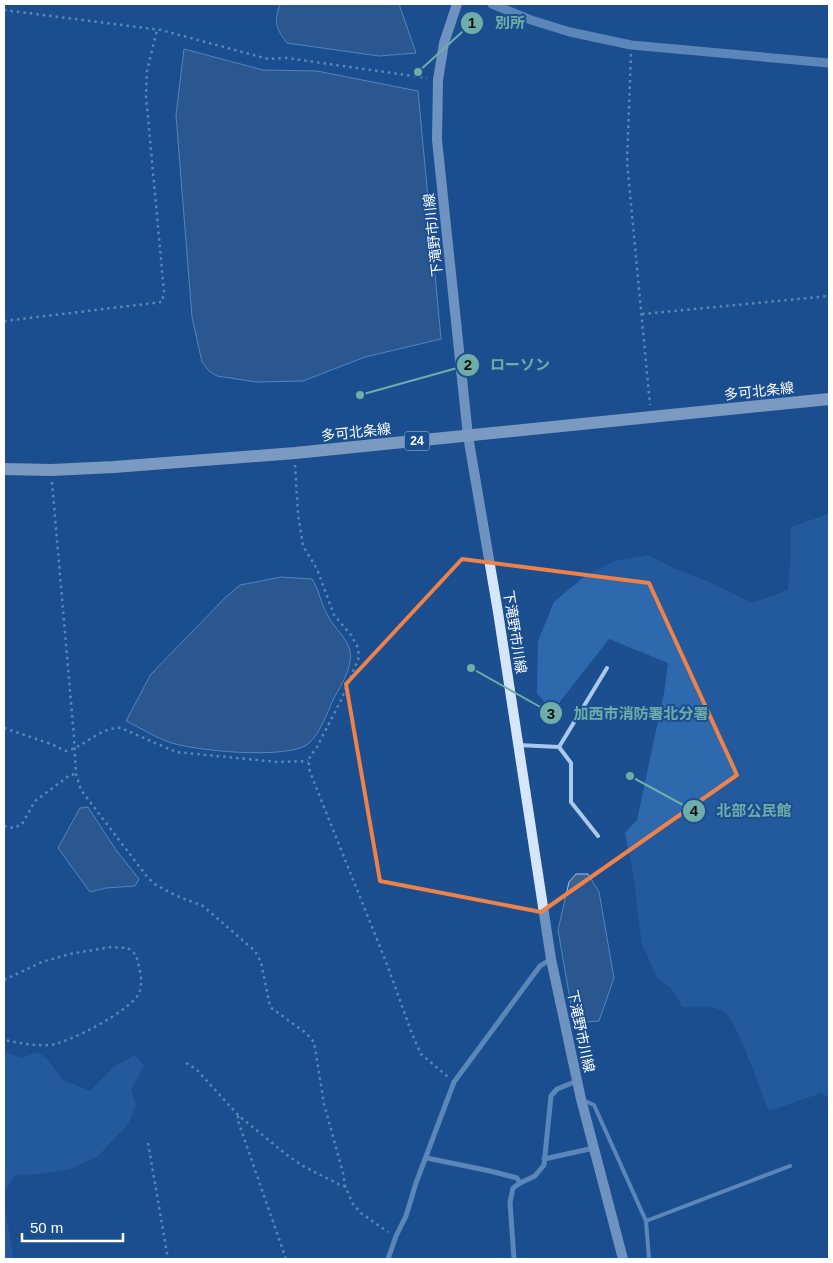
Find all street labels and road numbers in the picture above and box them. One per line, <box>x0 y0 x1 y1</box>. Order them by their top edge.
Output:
street label: 下滝野市川線 <box>421 192 445 278</box>
street label: 多可北条線 <box>723 379 795 403</box>
street label: 多可北条線 <box>320 420 392 444</box>
road number: 24 <box>404 432 430 451</box>
street label: 下滝野市川線 <box>501 589 529 675</box>
street label: 下滝野市川線 <box>564 988 598 1074</box>

